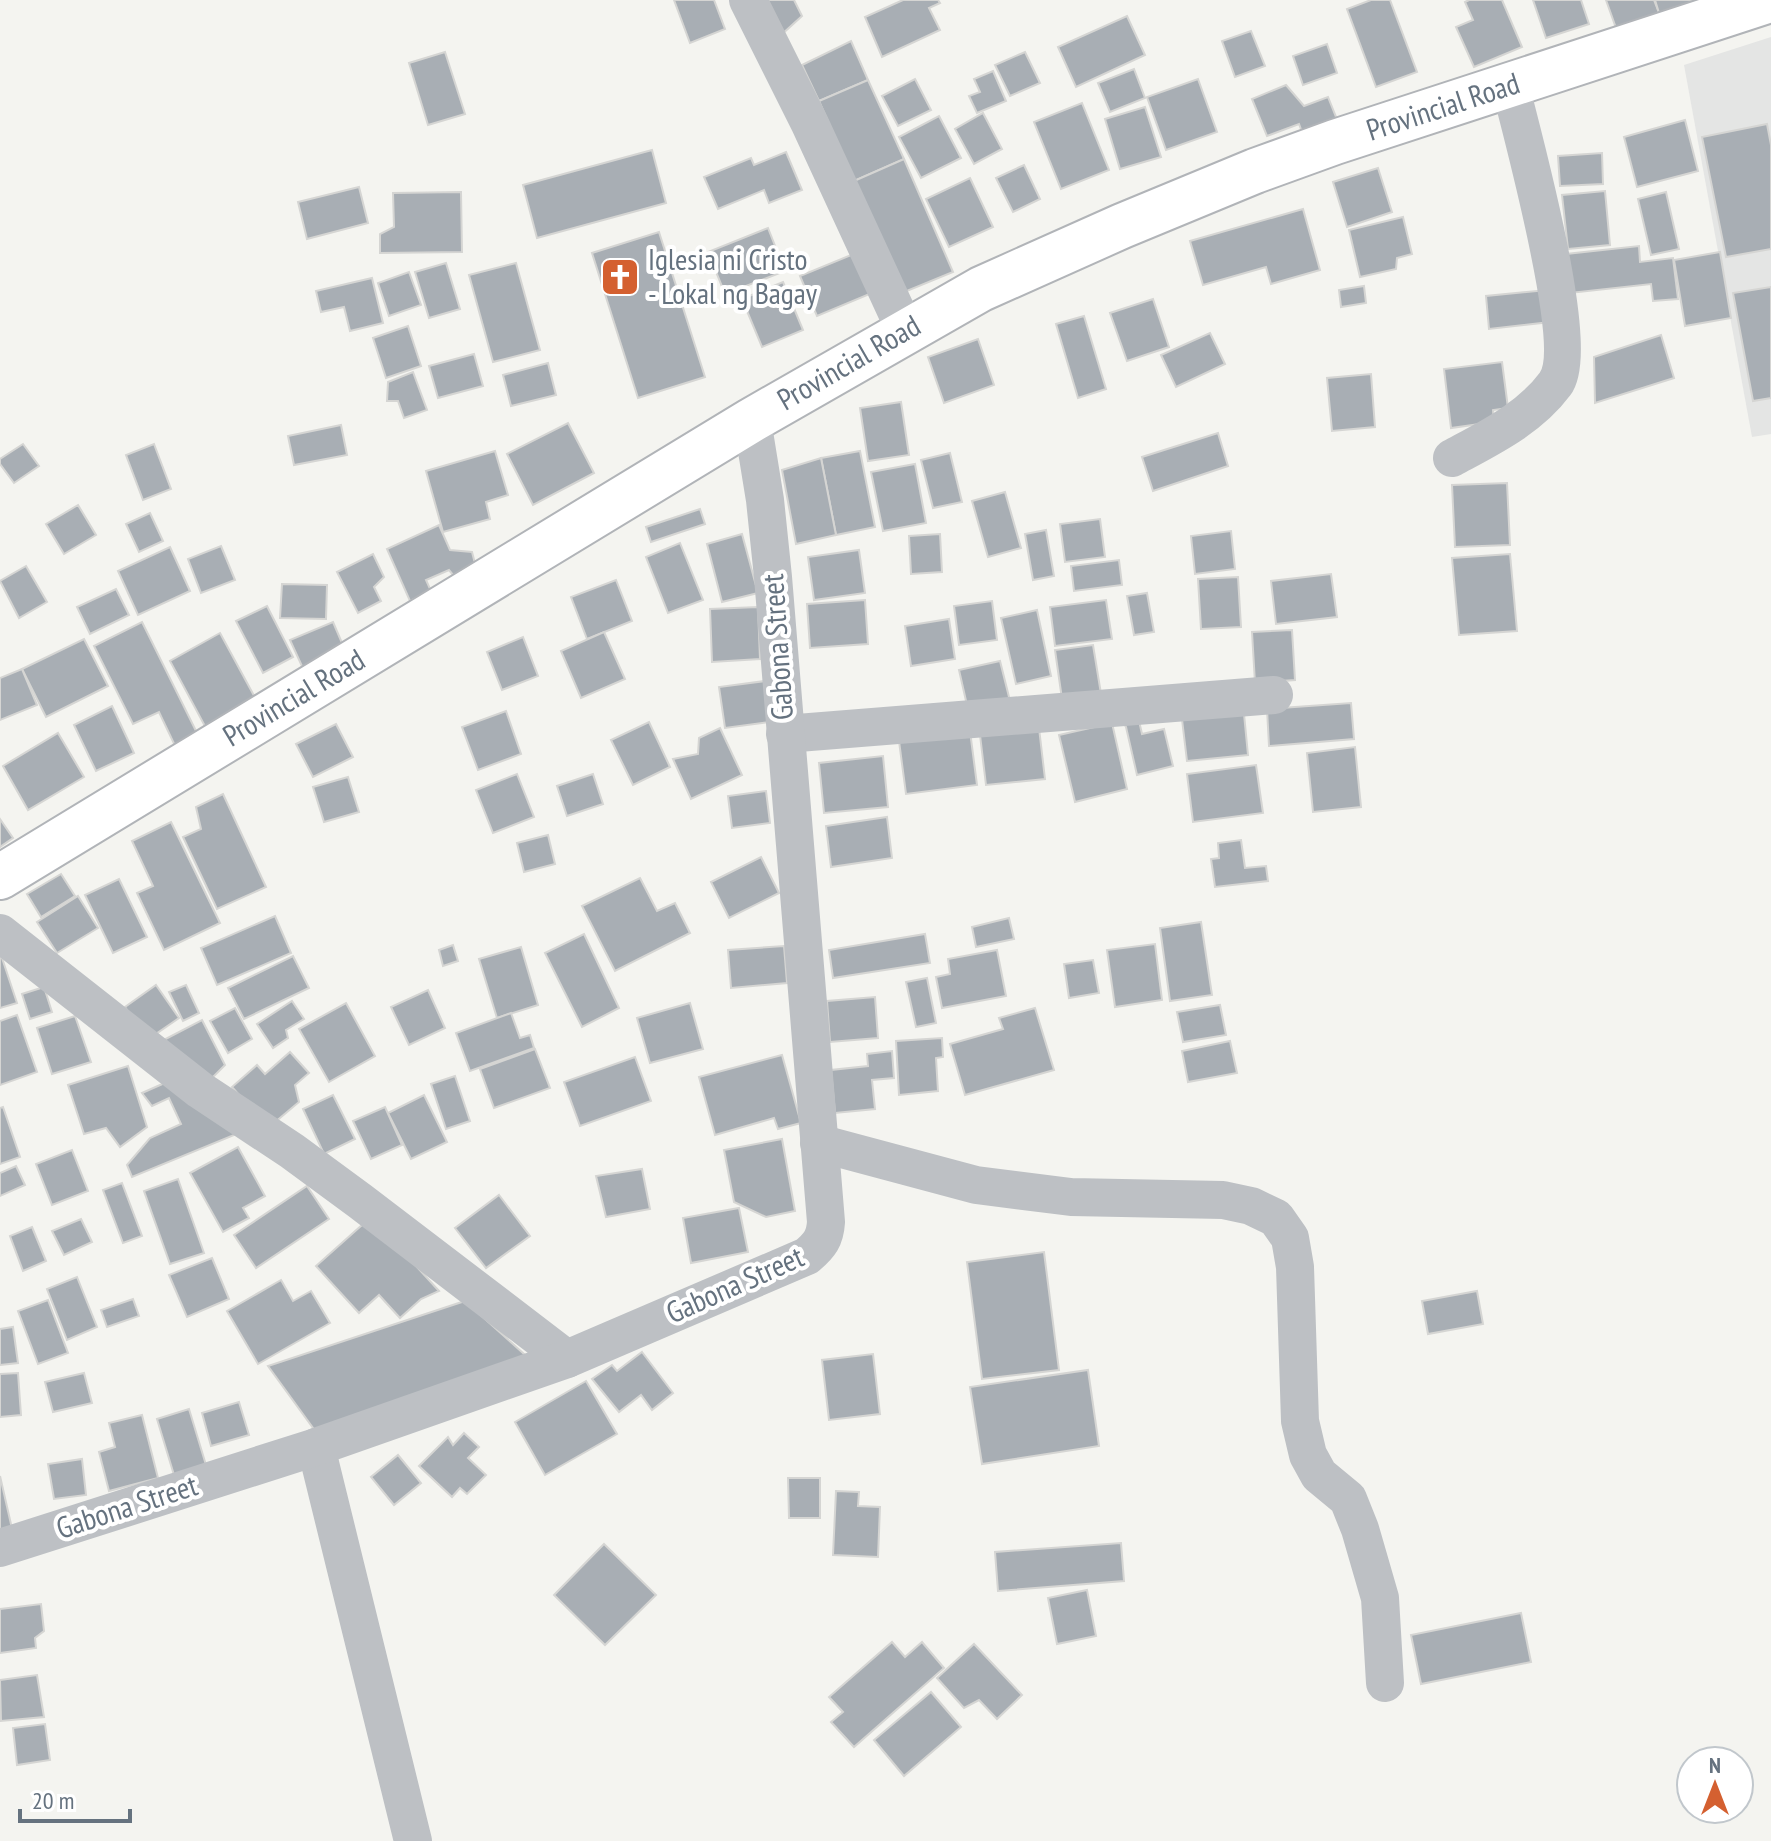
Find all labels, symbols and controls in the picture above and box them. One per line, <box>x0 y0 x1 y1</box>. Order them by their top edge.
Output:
street label: Provincial Road <box>1361 63 1524 149</box>
place label: Iglesia ni Cristo - Lokal ng Bagay <box>648 239 818 312</box>
church icon: Iglesia ni Cristo - Lokal ng Bagay <box>599 256 641 298</box>
street label: Provincial Road <box>770 305 927 418</box>
street label: Gabona Street <box>752 572 801 721</box>
street label: Provincial Road <box>215 639 371 754</box>
street label: Gabona Street <box>660 1236 810 1331</box>
street label: Gabona Street <box>51 1464 203 1547</box>
north arrow <box>1675 1745 1755 1825</box>
text: N <box>1709 1751 1721 1779</box>
scale bar <box>20 1773 130 1823</box>
text: 20 m <box>32 1785 74 1816</box>

